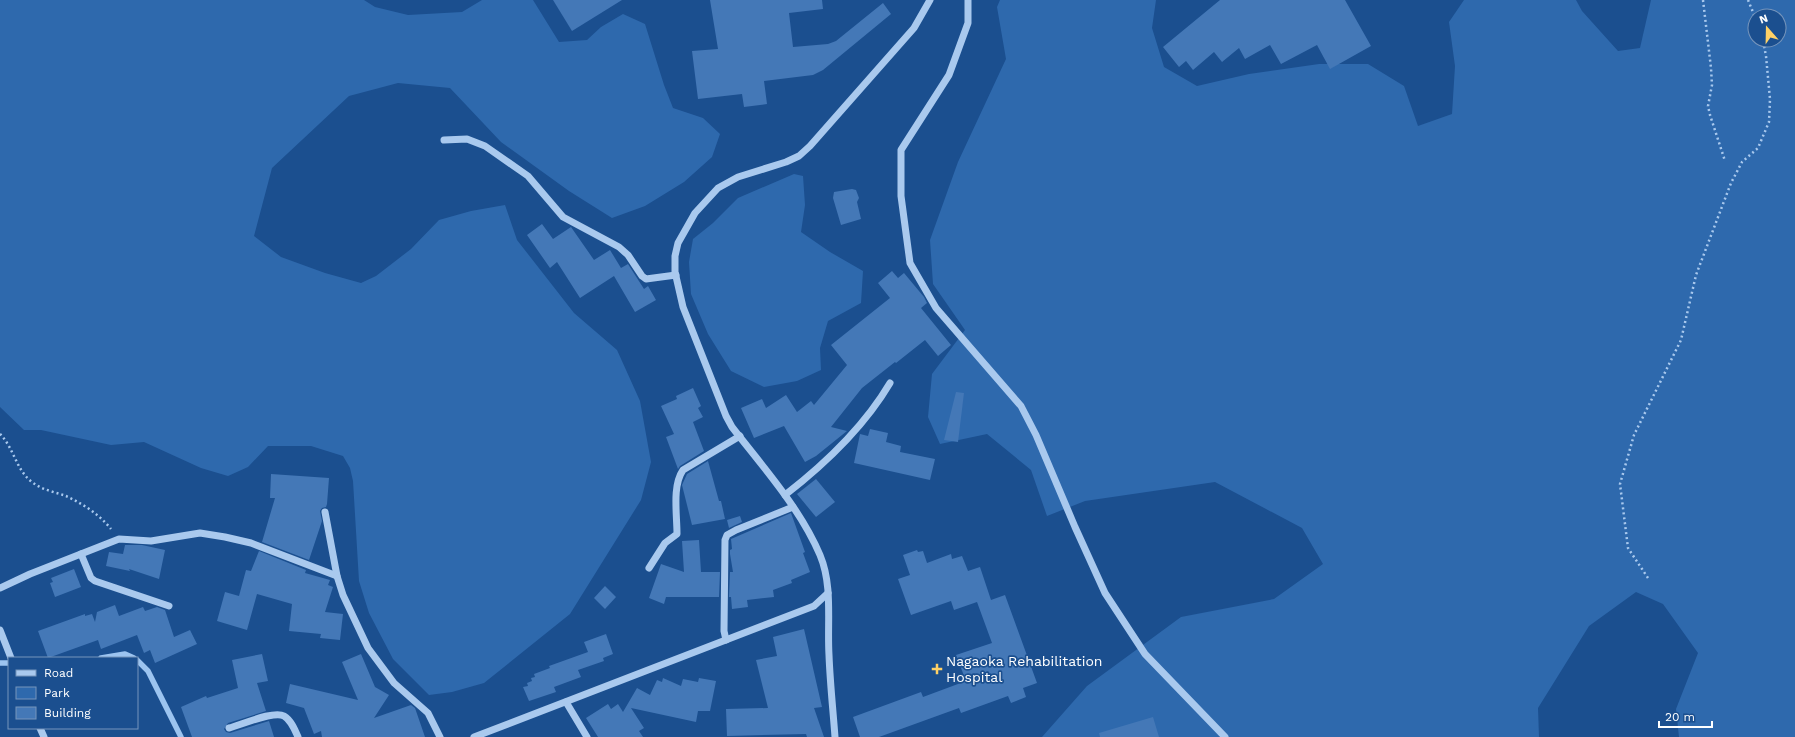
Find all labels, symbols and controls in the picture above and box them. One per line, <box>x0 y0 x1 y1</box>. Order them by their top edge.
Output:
north arrow <box>1747 8 1787 48</box>
text: N <box>1758 12 1770 27</box>
place label: Nagaoka Rehabilitation Hospital <box>946 653 1102 685</box>
legend <box>8 657 138 729</box>
marker: Nagaoka Rehabilitation Hospital <box>931 663 943 675</box>
text: Road <box>44 666 73 680</box>
text: Park <box>44 686 70 700</box>
scale bar <box>1659 703 1712 729</box>
text: Building <box>44 706 91 720</box>
text: 20 m <box>1665 710 1695 724</box>

